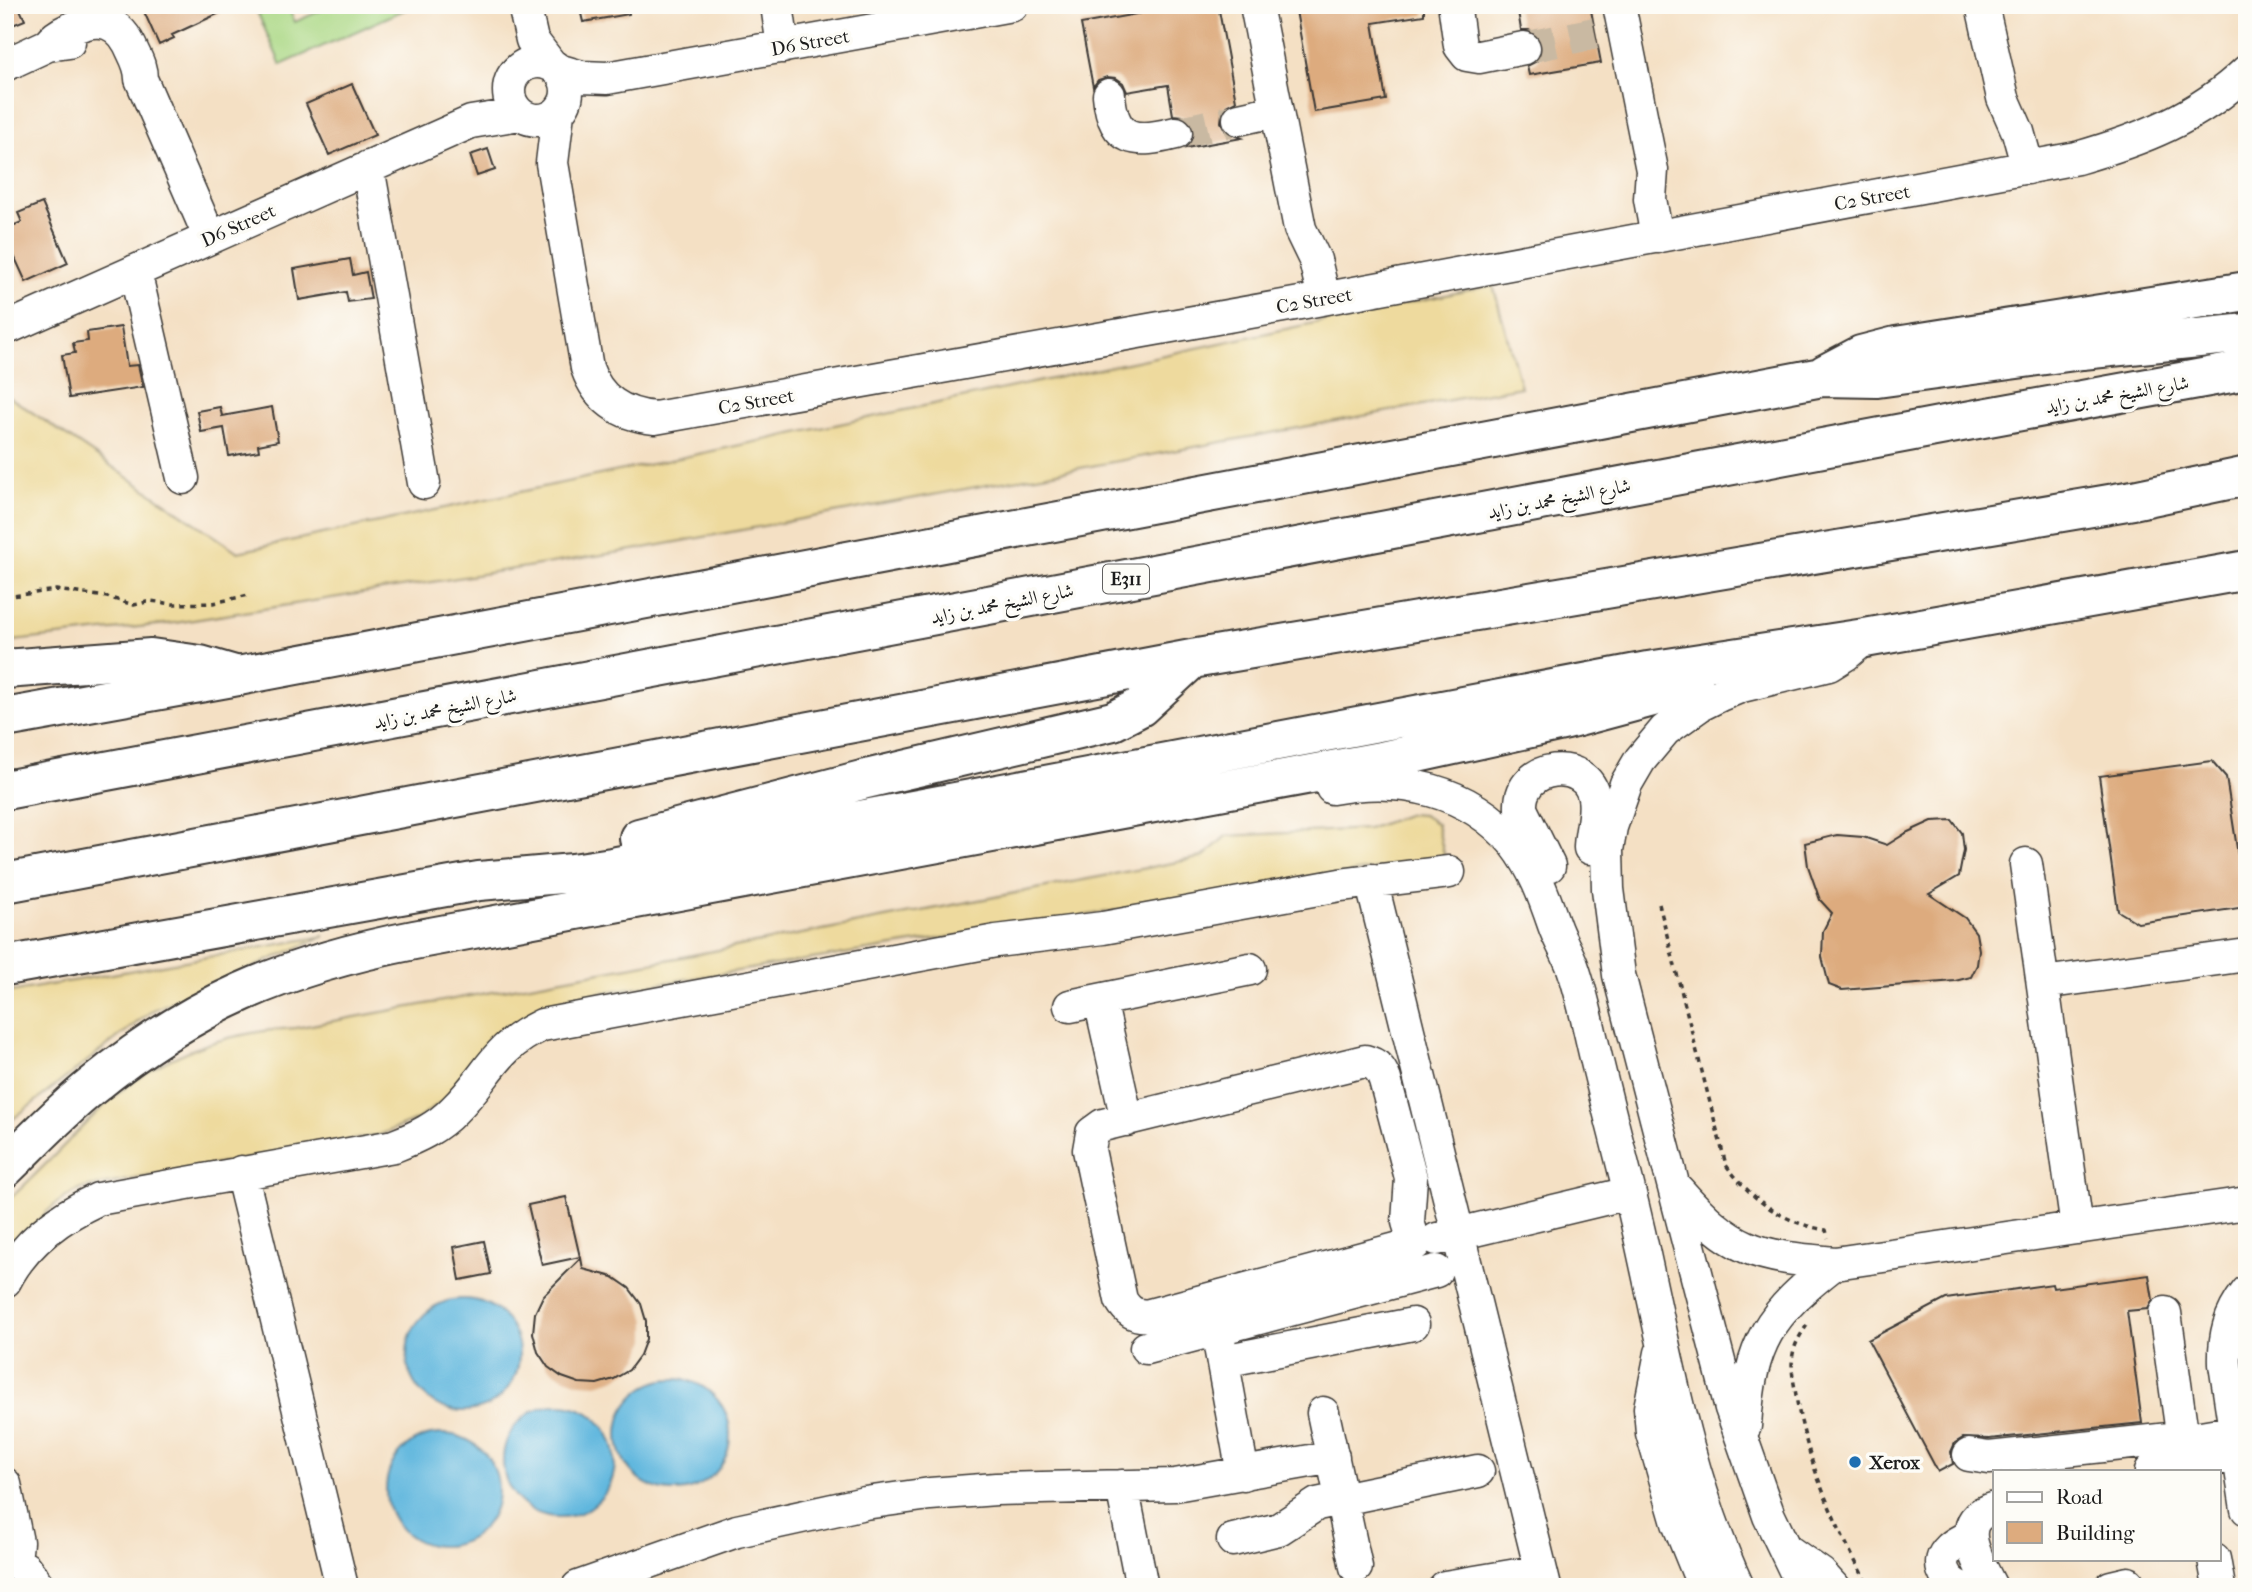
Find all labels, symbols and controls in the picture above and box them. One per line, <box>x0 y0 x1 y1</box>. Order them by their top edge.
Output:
street label: D6 Street <box>769 25 851 61</box>
street label: C2 Street <box>1832 180 1912 215</box>
street label: D6 Street <box>198 200 279 252</box>
street label: C2 Street <box>1274 283 1354 318</box>
street label: شارع الشيخ محمد بن زايد <box>2044 372 2192 424</box>
street label: C2 Street <box>716 384 796 419</box>
street label: شارع الشيخ محمد بن زايد <box>1486 474 1634 530</box>
road number: E311 <box>1103 564 1149 594</box>
street label: شارع الشيخ محمد بن زايد <box>929 579 1077 635</box>
street label: شارع الشيخ محمد بن زايد <box>372 684 520 740</box>
place label: Xerox <box>1868 1452 1921 1474</box>
marker: Xerox <box>1847 1454 1863 1470</box>
legend <box>1993 1470 2220 1560</box>
text: Road <box>2056 1485 2103 1509</box>
text: Building <box>2056 1521 2135 1545</box>

